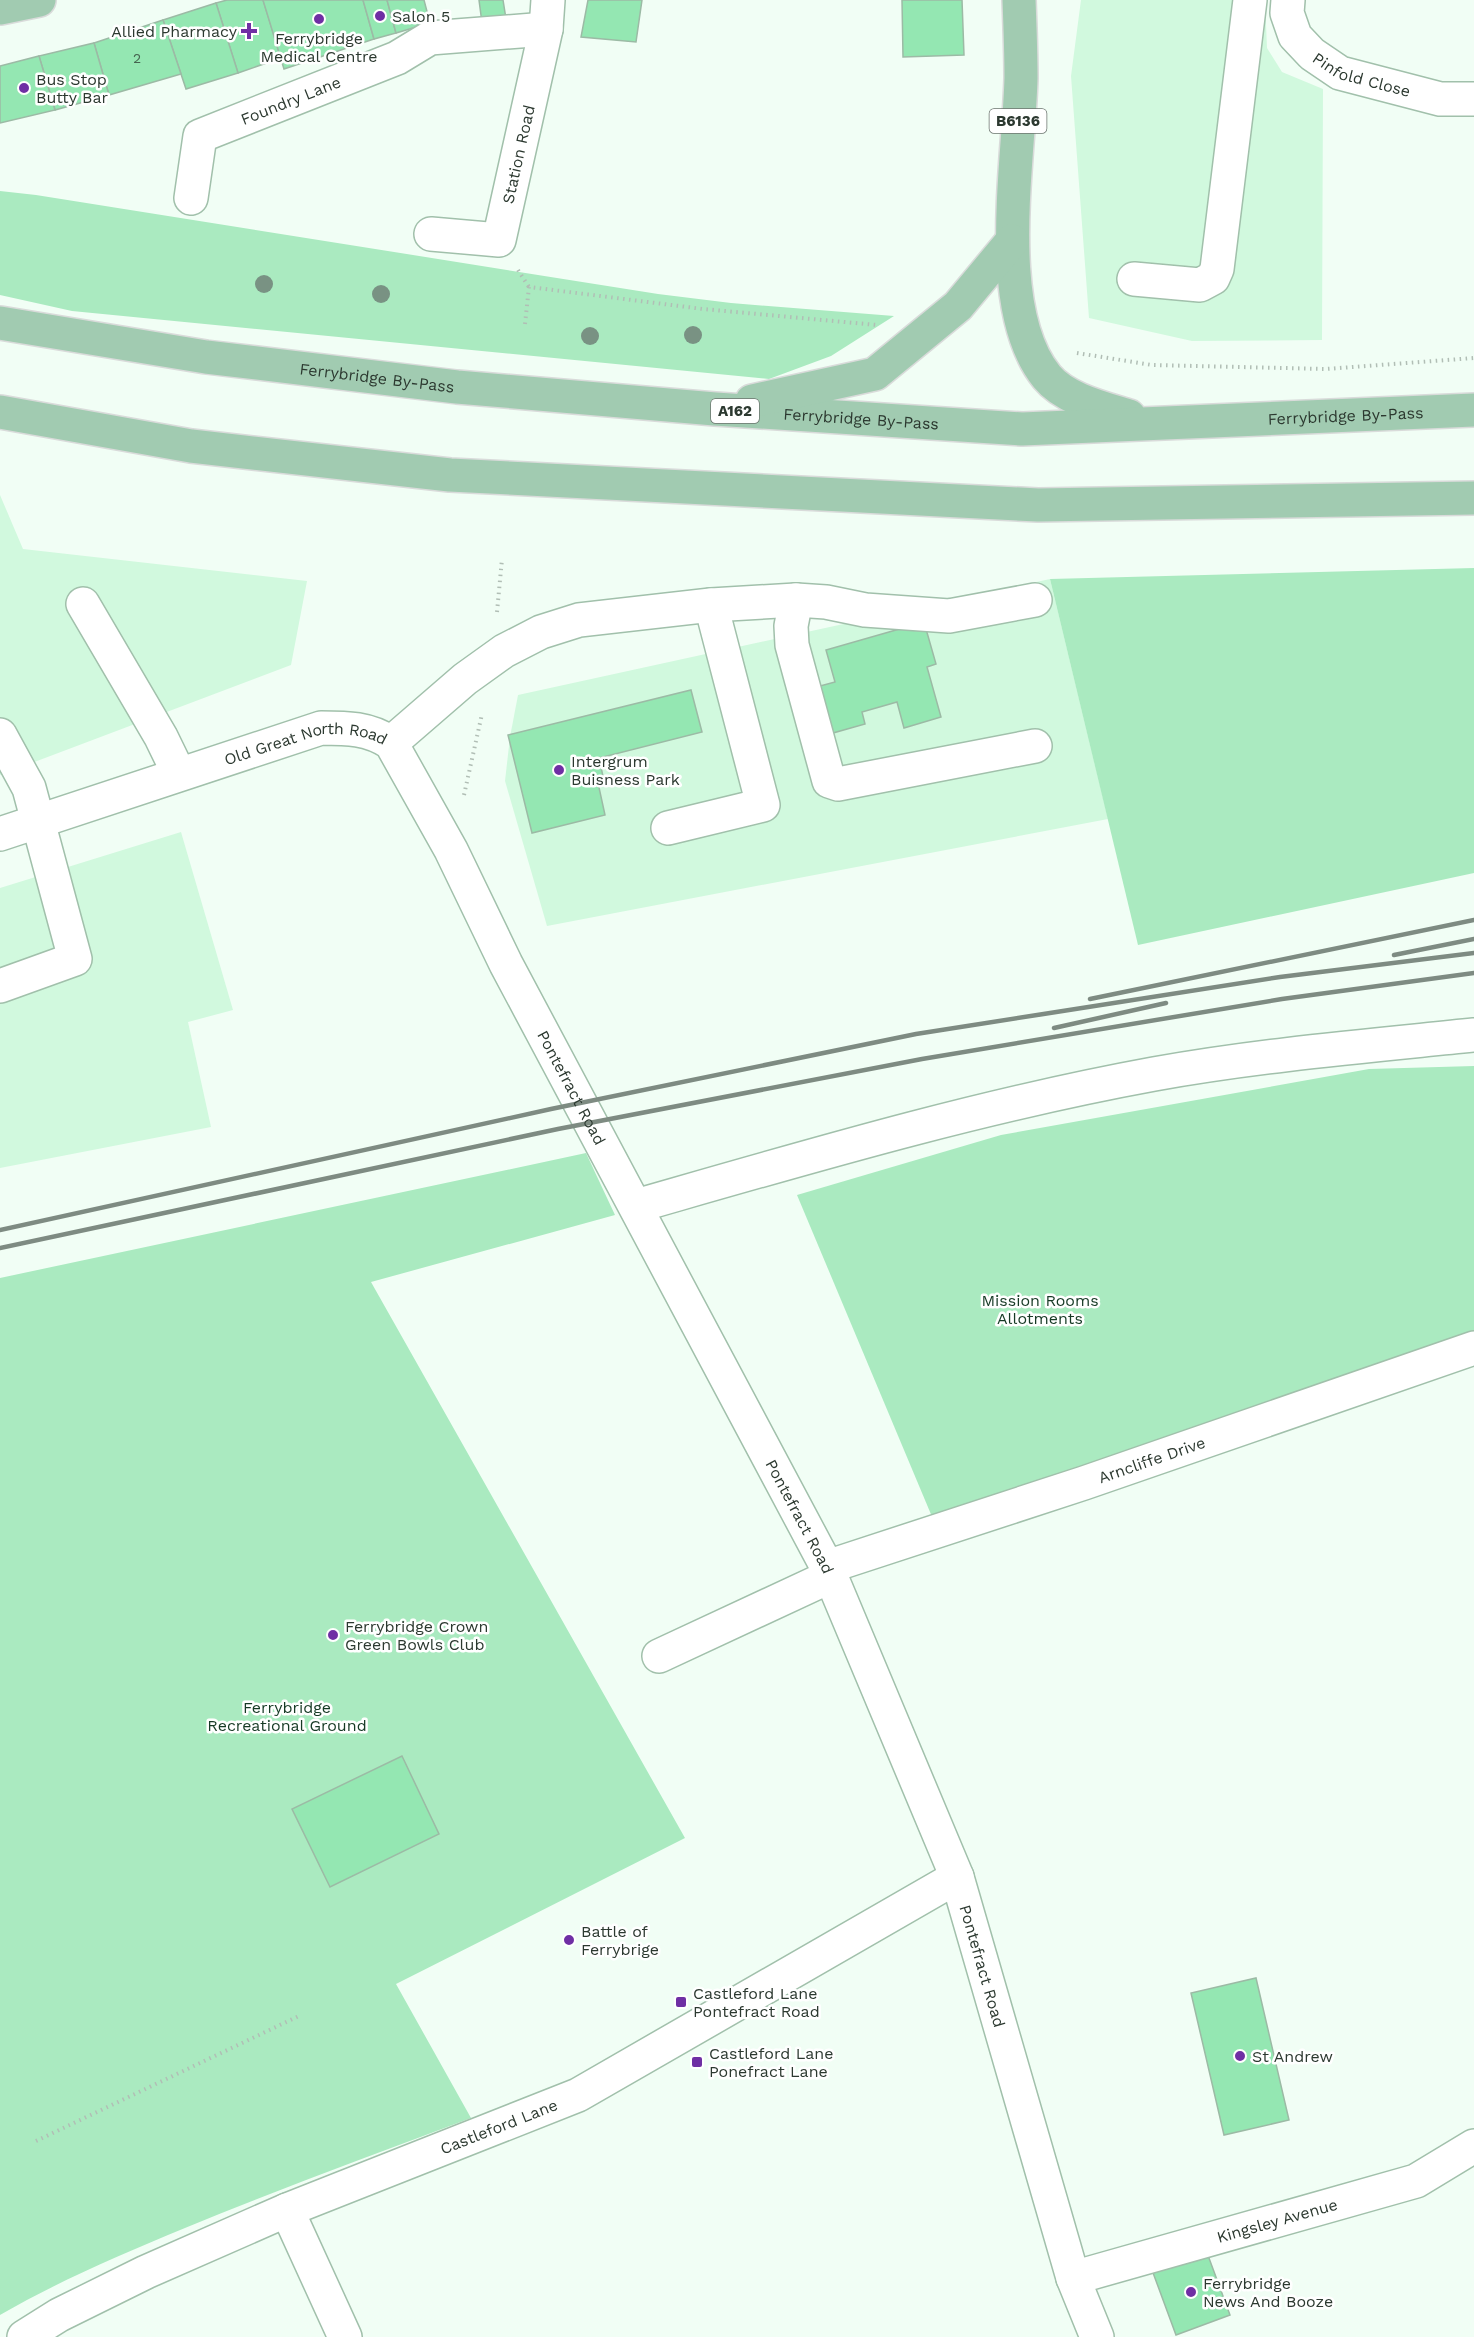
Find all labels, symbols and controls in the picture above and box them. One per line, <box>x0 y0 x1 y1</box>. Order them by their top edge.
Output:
place label: Salon 5 <box>392 7 450 26</box>
marker: Salon 5 <box>373 9 387 23</box>
marker: Ferrybridge Medical Centre <box>312 12 326 26</box>
place label: Allied Pharmacy <box>111 22 238 41</box>
marker: Allied Pharmacy <box>242 24 256 38</box>
place label: Ferrybridge Medical Centre <box>260 29 378 66</box>
street label: Pinfold Close <box>1309 48 1413 100</box>
house number: 2 <box>133 50 141 66</box>
place label: Bus Stop Butty Bar <box>36 70 109 107</box>
street label: Foundry Lane <box>238 72 343 129</box>
marker: Bus Stop Butty Bar <box>17 81 31 95</box>
street label: Station Road <box>498 103 538 206</box>
road number: B6136 <box>990 109 1046 133</box>
street label: Ferrybridge By-Pass <box>299 359 455 396</box>
road number: A162 <box>711 399 759 423</box>
street label: Ferrybridge By-Pass <box>1267 403 1424 428</box>
street label: Ferrybridge By-Pass <box>783 404 940 433</box>
street label: Old Great North Road <box>222 718 391 769</box>
place label: Intergrum Buisness Park <box>571 752 680 789</box>
marker: Intergrum Buisness Park <box>552 763 566 777</box>
street label: Pontefract Road <box>534 1027 610 1148</box>
park label: Mission Rooms Allotments <box>981 1291 1099 1328</box>
street label: Arncliffe Drive <box>1096 1432 1208 1487</box>
street label: Pontefract Road <box>762 1456 838 1576</box>
place label: Ferrybridge Crown Green Bowls Club <box>345 1617 488 1654</box>
marker: Ferrybridge Crown Green Bowls Club <box>326 1628 340 1642</box>
park label: Ferrybridge Recreational Ground <box>207 1698 367 1735</box>
street label: Pontefract Road <box>956 1902 1009 2029</box>
place label: Battle of Ferrybrige <box>581 1922 659 1959</box>
marker: Battle of Ferrybrige <box>562 1933 576 1947</box>
place label: Castleford Lane Pontefract Road <box>693 1984 820 2021</box>
marker: Castleford Lane Pontefract Road <box>674 1995 688 2009</box>
place label: Castleford Lane Ponefract Lane <box>709 2044 833 2081</box>
place label: St Andrew <box>1252 2047 1333 2066</box>
marker: St Andrew <box>1233 2049 1247 2063</box>
marker: Castleford Lane Ponefract Lane <box>690 2055 704 2069</box>
street label: Castleford Lane <box>437 2095 560 2158</box>
street label: Kingsley Avenue <box>1214 2194 1340 2246</box>
place label: Ferrybridge News And Booze <box>1203 2274 1333 2311</box>
marker: Ferrybridge News And Booze <box>1184 2285 1198 2299</box>

